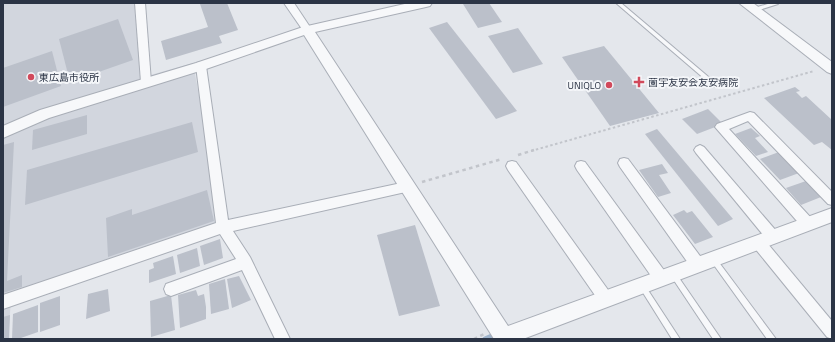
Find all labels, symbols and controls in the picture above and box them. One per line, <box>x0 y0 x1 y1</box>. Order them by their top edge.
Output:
place label: 東広島市役所 <box>39 70 99 85</box>
marker: 東広島市役所 <box>26 72 36 82</box>
place label: 薗宇友安会友安病院 <box>648 75 738 90</box>
marker: 薗宇友安会友安病院 <box>633 76 645 88</box>
place label: UNIQLO <box>568 78 601 93</box>
marker: UNIQLO <box>604 80 614 90</box>

